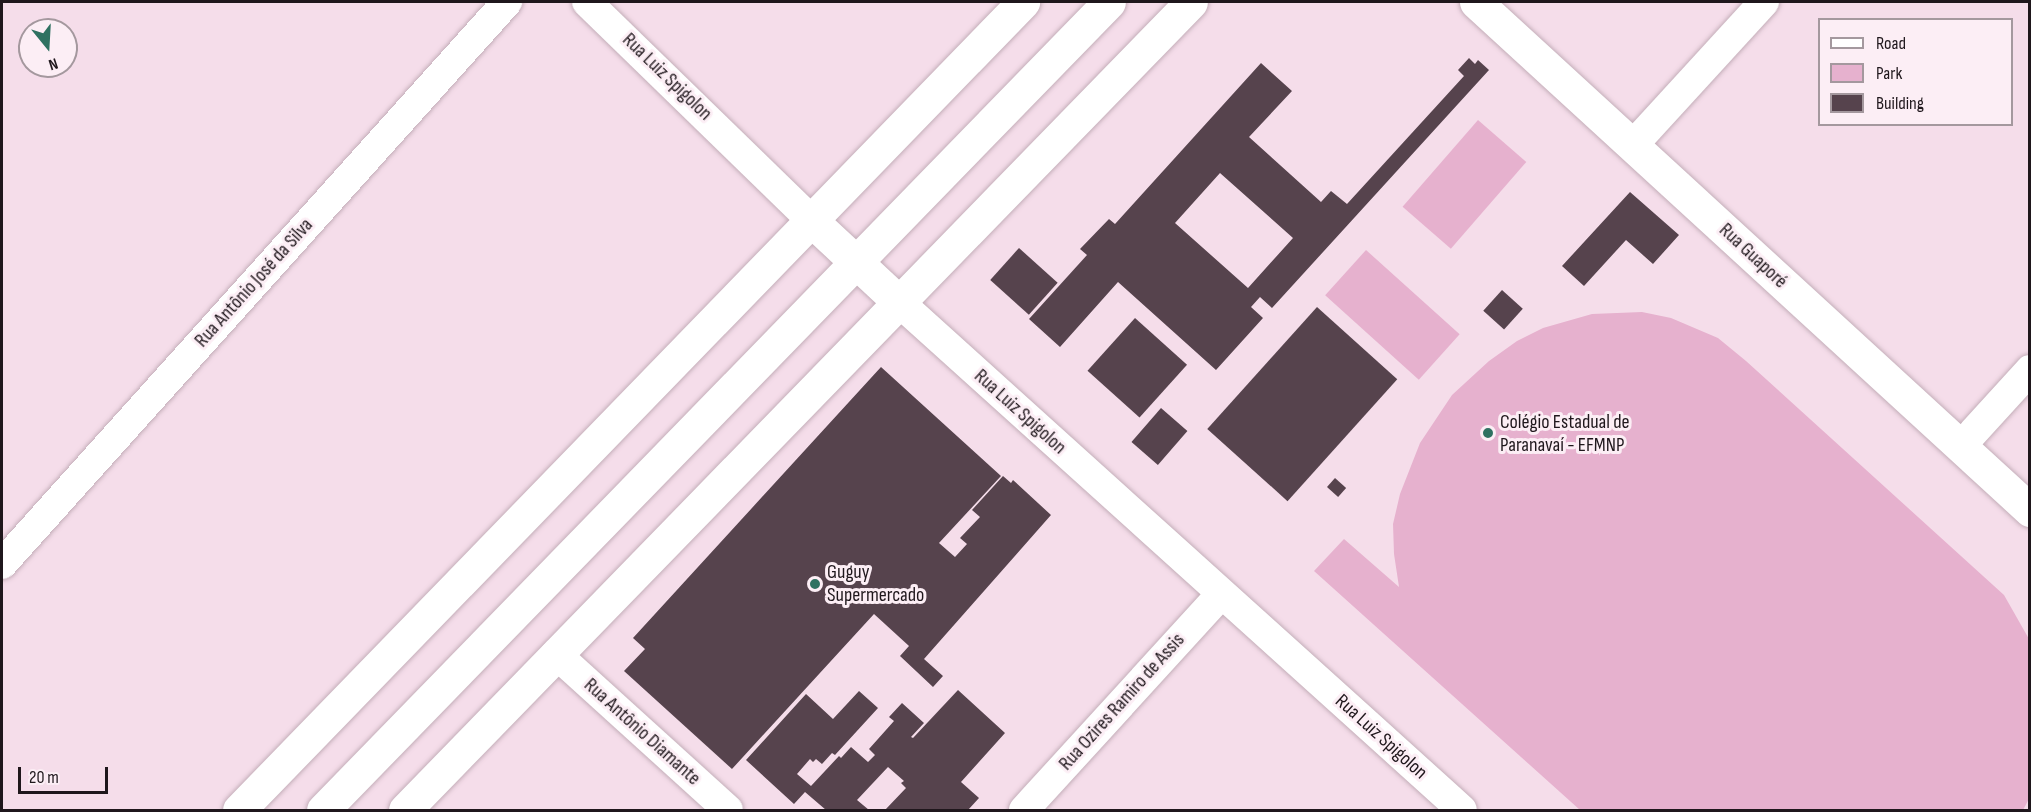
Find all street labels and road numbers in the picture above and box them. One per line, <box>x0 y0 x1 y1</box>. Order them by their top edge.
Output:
street label: Rua Luiz Spigolon <box>617 28 717 126</box>
street label: Rua Antônio José da Silva <box>190 214 318 352</box>
street label: Rua Guaporé <box>1714 218 1792 294</box>
street label: Rua Luiz Spigolon <box>969 364 1071 460</box>
street label: Rua Ozires Ramiro de Assis <box>1054 628 1190 776</box>
street label: Rua Antônio Diamante <box>579 673 705 791</box>
street label: Rua Luiz Spigolon <box>1330 689 1432 785</box>

